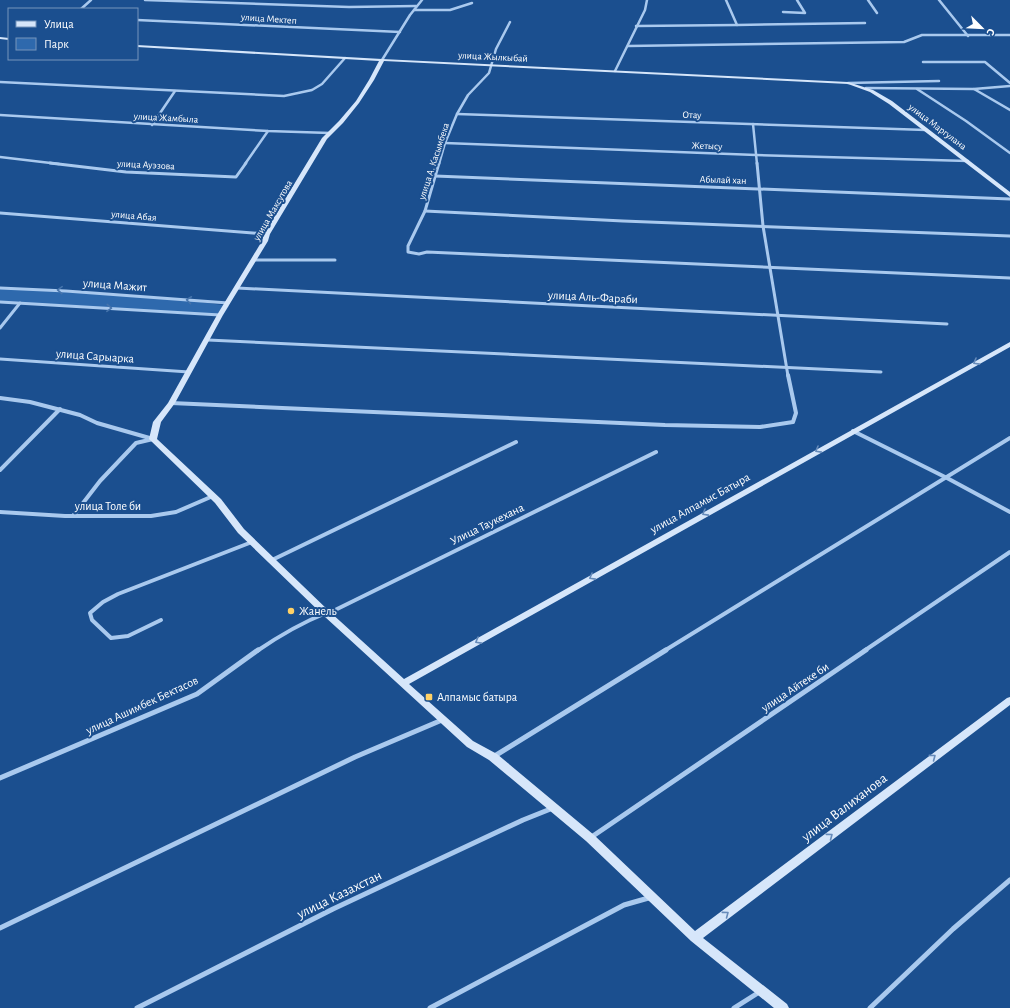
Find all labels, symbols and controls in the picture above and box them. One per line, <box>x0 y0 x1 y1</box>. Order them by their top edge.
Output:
legend <box>8 8 138 60</box>
north arrow <box>962 8 1002 48</box>
street label: улица Мектеп <box>240 12 297 26</box>
text: Улица <box>44 18 74 30</box>
text: С <box>984 27 997 37</box>
text: Парк <box>44 38 69 50</box>
street label: улица Жылкыбай <box>457 50 528 64</box>
street label: улица Маргулана <box>906 101 969 152</box>
street label: Отау <box>682 110 702 120</box>
street label: улица Жамбыла <box>133 111 199 125</box>
street label: улица А. Касымбека <box>416 121 451 202</box>
street label: Жетысу <box>691 140 723 152</box>
street label: улица Ауэзова <box>116 158 175 172</box>
street label: Абылай хан <box>699 174 747 186</box>
street label: улица Максутова <box>251 178 294 243</box>
street label: улица Абая <box>110 209 157 223</box>
street label: улица Мажит <box>82 277 148 294</box>
one-way arrow <box>57 286 63 295</box>
street label: улица Аль-Фараби <box>547 289 638 306</box>
one-way arrow <box>186 295 193 304</box>
one-way arrow <box>106 304 112 313</box>
street label: улица Сарыарка <box>54 347 135 366</box>
one-way arrow <box>973 358 980 365</box>
one-way arrow <box>815 445 823 452</box>
street label: улица Алпамыс Батыра <box>647 470 753 537</box>
street label: улица Толе би <box>74 500 141 513</box>
street label: Улица Таукехана <box>448 501 527 548</box>
one-way arrow <box>702 509 709 516</box>
one-way arrow <box>589 573 596 580</box>
place label: Жанель <box>299 605 337 617</box>
marker: Жанель <box>286 606 296 616</box>
one-way arrow <box>475 636 483 643</box>
street label: улица Айтеке би <box>758 660 831 715</box>
street label: улица Ашимбек Бектасов <box>83 674 201 738</box>
place label: Алпамыс батыра <box>437 691 518 703</box>
marker: Алпамыс батыра <box>424 692 434 702</box>
one-way arrow <box>929 755 936 762</box>
street label: улица Валиханова <box>798 771 890 845</box>
one-way arrow <box>825 834 832 841</box>
street label: улица Казахстан <box>294 868 384 922</box>
one-way arrow <box>721 912 728 919</box>

